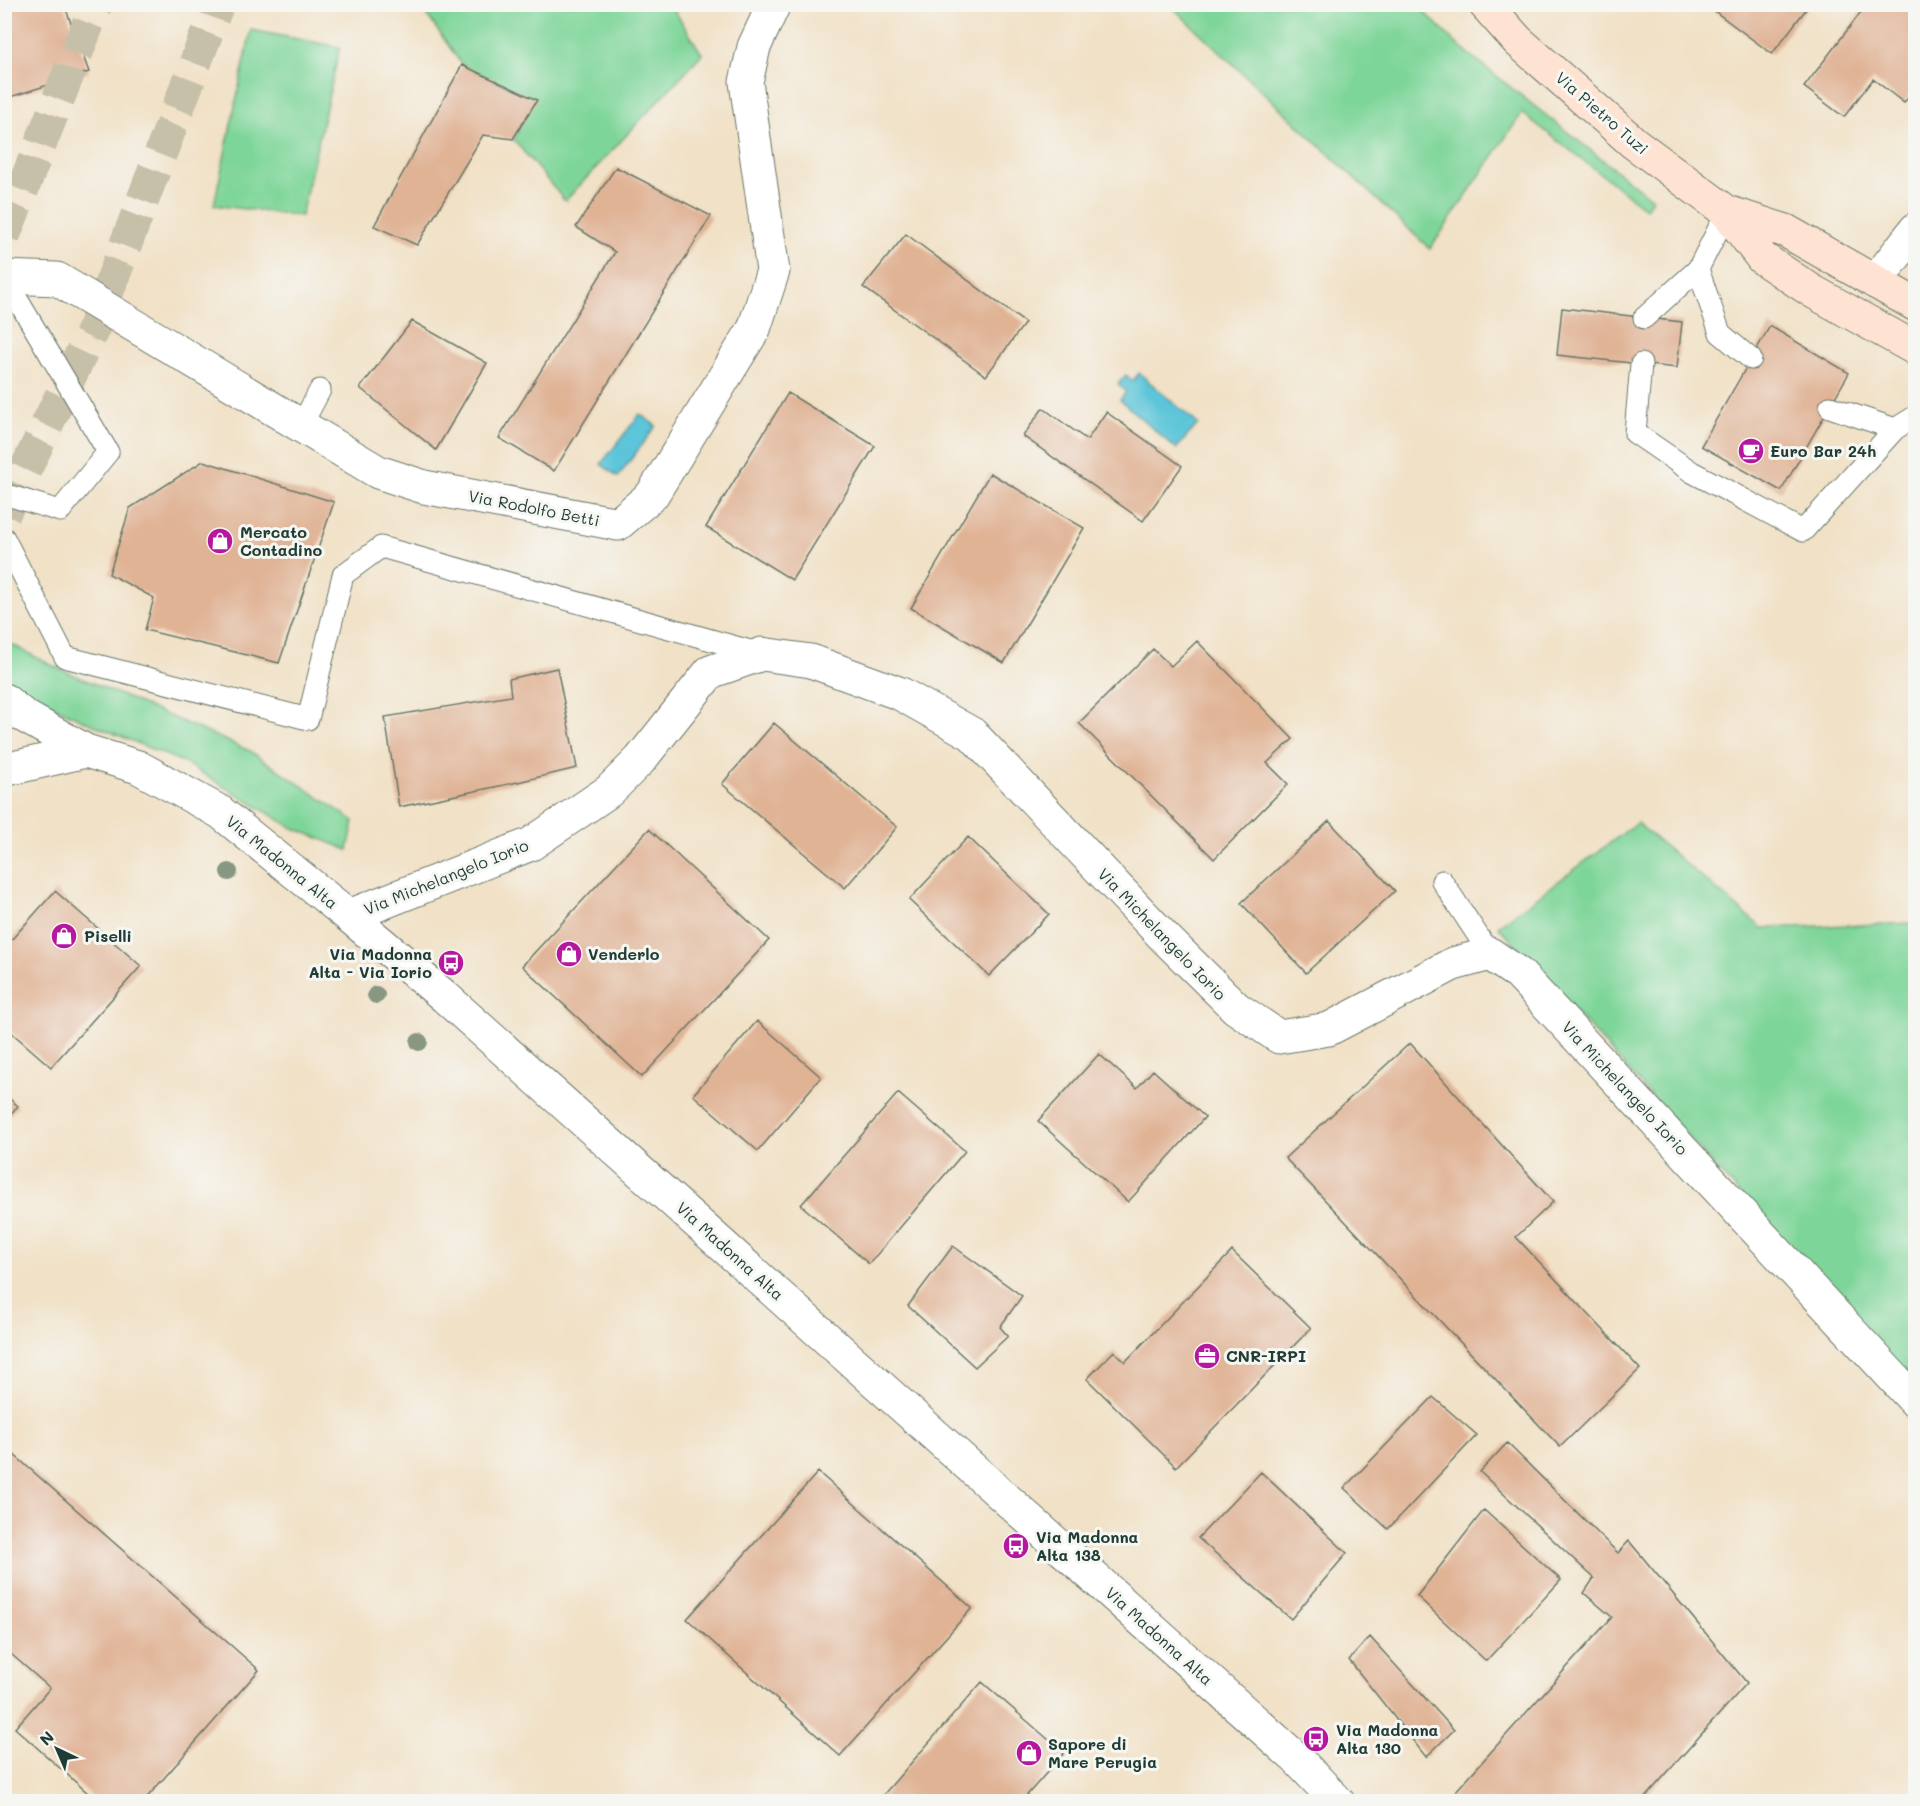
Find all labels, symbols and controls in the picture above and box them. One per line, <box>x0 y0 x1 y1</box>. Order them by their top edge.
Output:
street label: Via Pietro Tuzi <box>1552 67 1653 159</box>
cafe icon: Euro Bar 24h <box>1736 436 1766 466</box>
place label: Euro Bar 24h <box>1770 440 1876 461</box>
street label: Via Rodolfo Betti <box>467 484 602 531</box>
place label: Mercato Contadino <box>240 521 322 560</box>
shop icon: Mercato Contadino <box>205 526 235 556</box>
street label: Via Madonna Alta <box>222 810 342 913</box>
street label: Via Michelangelo Iorio <box>360 834 531 919</box>
street label: Via Michelangelo Iorio <box>1094 863 1231 1004</box>
shop icon: Piselli <box>49 921 79 951</box>
place label: Piselli <box>84 925 132 946</box>
shop icon: Venderlo <box>554 939 584 969</box>
place label: Via Madonna Alta - Via Iorio <box>308 943 432 982</box>
place label: Venderlo <box>588 943 660 964</box>
bus stop icon: Via Madonna Alta - Via Iorio <box>436 948 466 978</box>
street label: Via Michelangelo Iorio <box>1558 1016 1693 1159</box>
street label: Via Madonna Alta <box>672 1197 788 1304</box>
office icon: CNR-IRPI <box>1192 1341 1222 1371</box>
place label: CNR-IRPI <box>1226 1345 1306 1366</box>
place label: Via Madonna Alta 138 <box>1036 1526 1139 1565</box>
bus stop icon: Via Madonna Alta 138 <box>1001 1531 1031 1561</box>
street label: Via Madonna Alta <box>1101 1582 1217 1689</box>
north arrow <box>27 1719 87 1779</box>
place label: Via Madonna Alta 130 <box>1336 1719 1439 1758</box>
bus stop icon: Via Madonna Alta 130 <box>1301 1724 1331 1754</box>
text: N <box>35 1726 58 1750</box>
place label: Sapore di Mare Perugia <box>1048 1733 1157 1772</box>
shop icon: Sapore di Mare Perugia <box>1014 1738 1044 1768</box>

